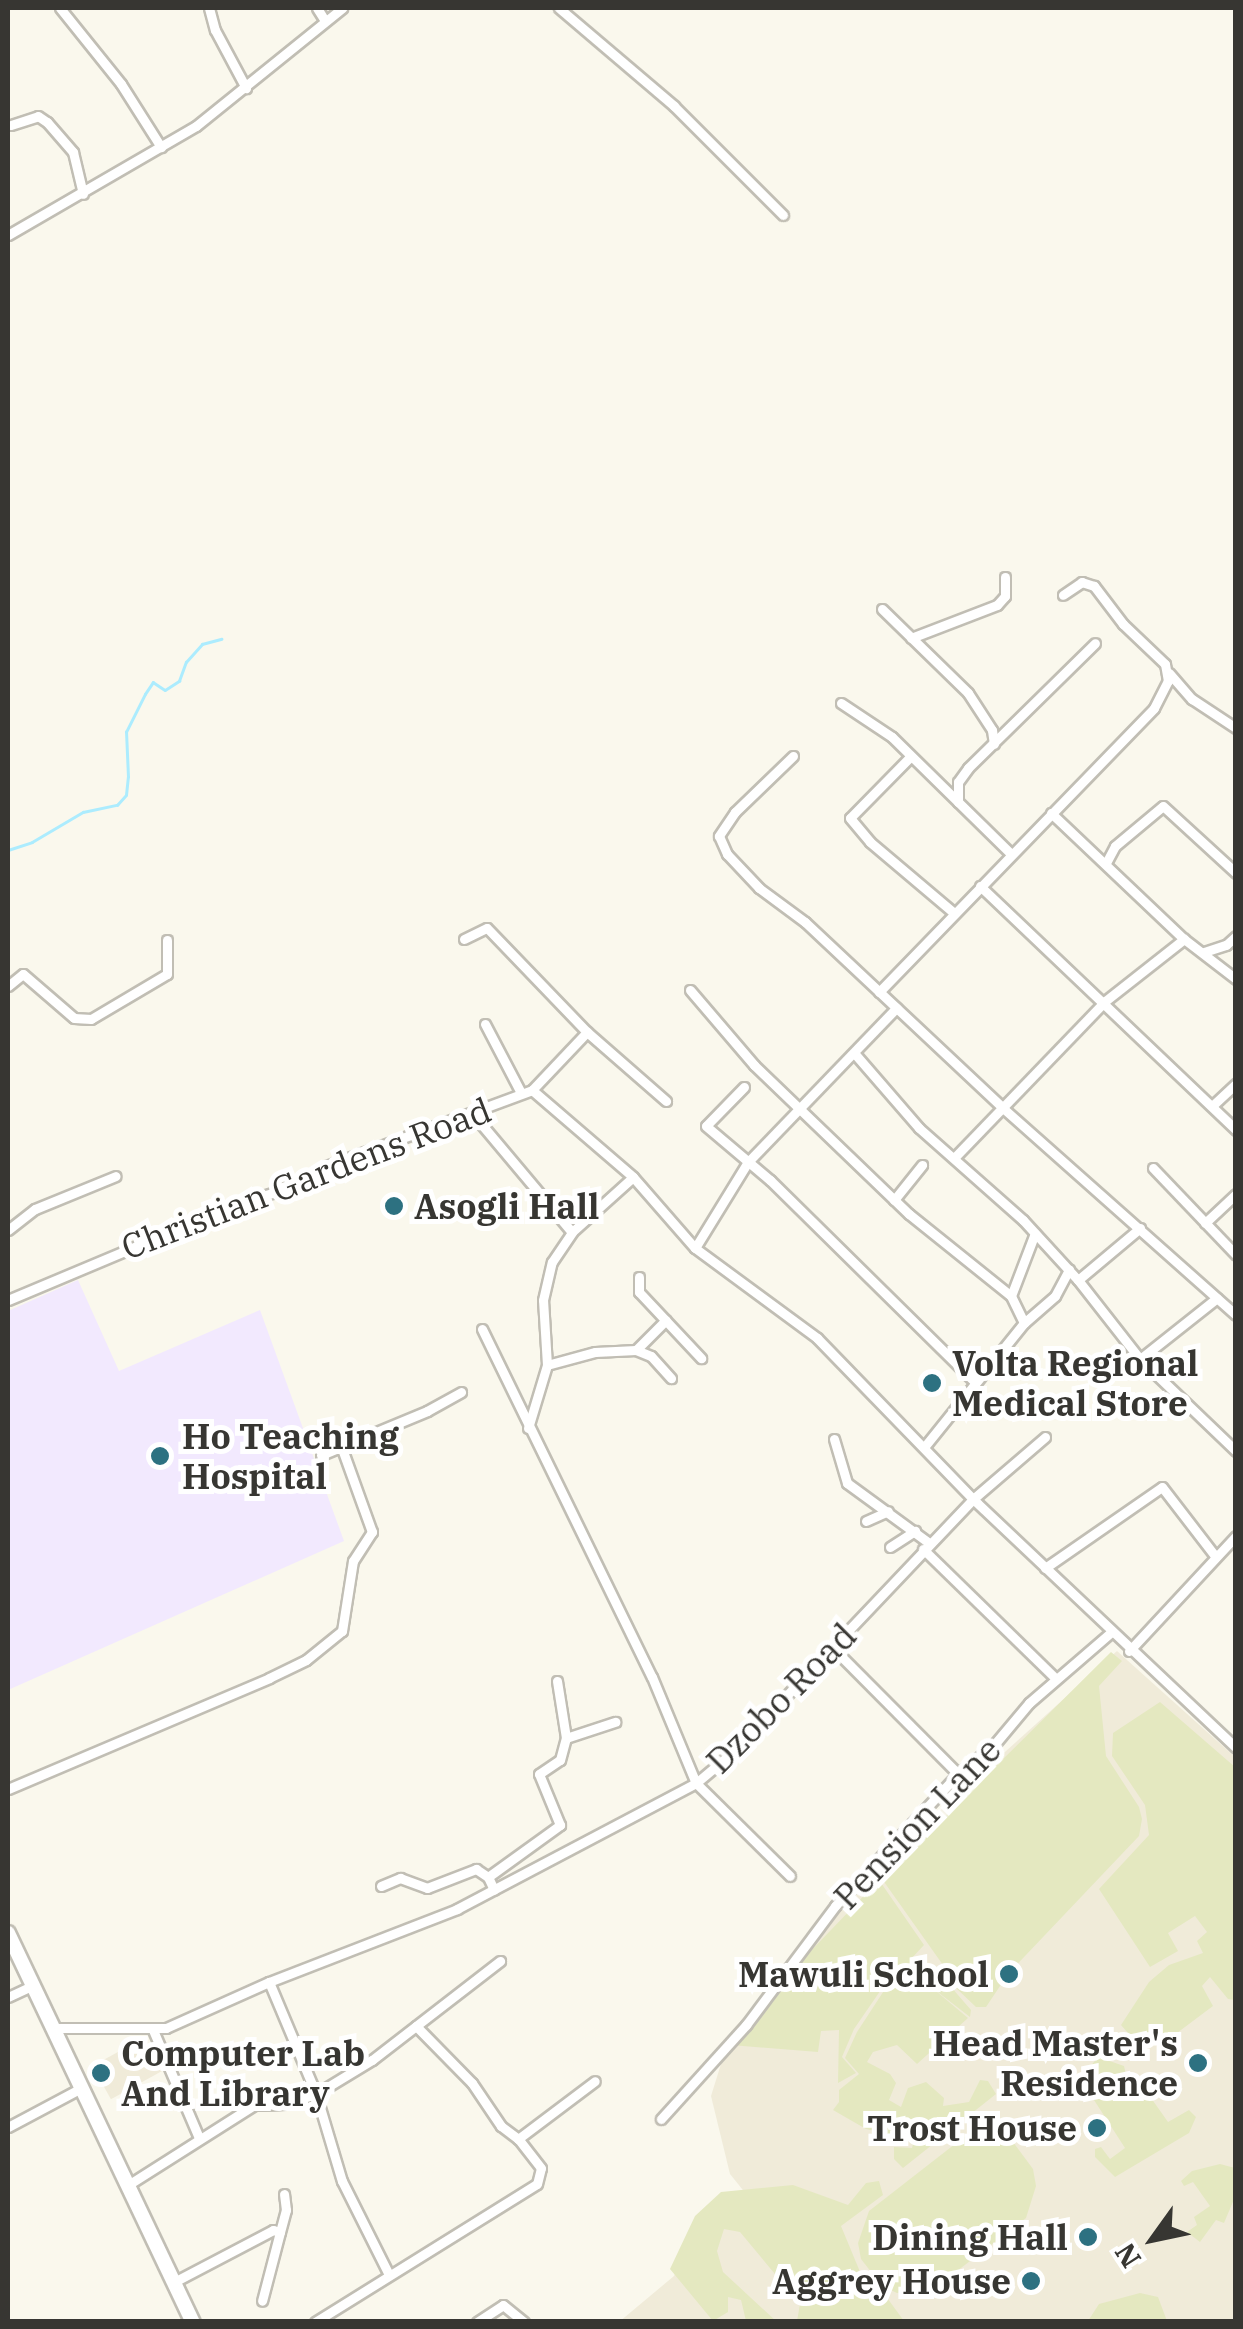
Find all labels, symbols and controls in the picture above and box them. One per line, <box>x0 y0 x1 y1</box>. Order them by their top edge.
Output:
street label: Christian Gardens Road <box>115 1088 497 1268</box>
place label: Asogli Hall <box>414 1185 599 1227</box>
marker: Asogli Hall <box>383 1195 405 1217</box>
place label: Volta Regional Medical Store <box>952 1342 1198 1424</box>
marker: Volta Regional Medical Store <box>921 1372 943 1394</box>
place label: Ho Teaching Hospital <box>182 1415 399 1497</box>
marker: Ho Teaching Hospital <box>147 1443 173 1469</box>
street label: Dzobo Road <box>697 1614 865 1782</box>
street label: Pension Lane <box>825 1729 1009 1917</box>
place label: Mawuli School <box>738 1953 989 1995</box>
marker: Mawuli School <box>998 1963 1020 1985</box>
place label: Head Master's Residence <box>933 2022 1178 2104</box>
place label: Computer Lab And Library <box>121 2032 365 2114</box>
marker: Head Master's Residence <box>1187 2052 1209 2074</box>
marker: Computer Lab And Library <box>90 2062 112 2084</box>
place label: Trost House <box>867 2107 1077 2149</box>
marker: Trost House <box>1086 2117 1108 2139</box>
north arrow <box>1103 2189 1203 2289</box>
place label: Dining Hall <box>872 2216 1068 2258</box>
marker: Dining Hall <box>1077 2226 1099 2248</box>
text: N <box>1106 2236 1149 2275</box>
place label: Aggrey House <box>772 2260 1011 2302</box>
marker: Aggrey House <box>1020 2270 1042 2292</box>

